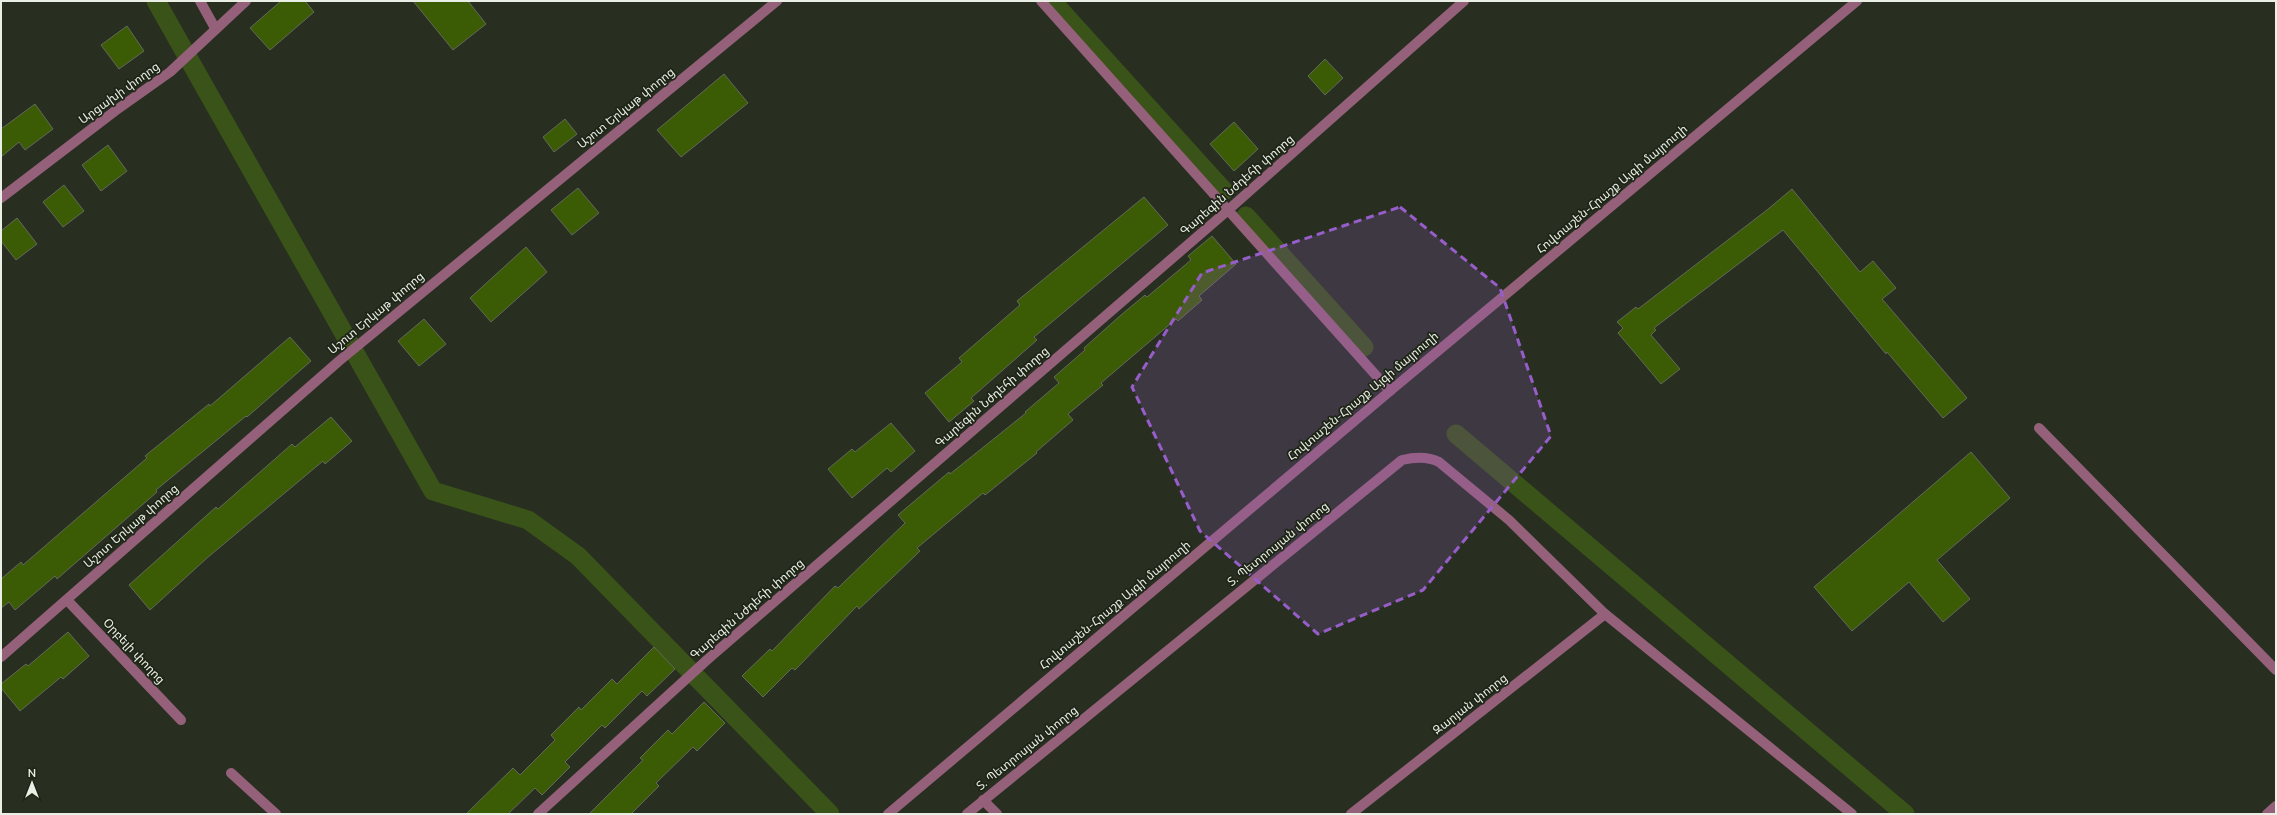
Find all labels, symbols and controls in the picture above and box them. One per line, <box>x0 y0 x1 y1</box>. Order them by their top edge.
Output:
street label: Արցախի փողոց <box>75 58 162 127</box>
street label: Աշոտ Երկաթ փողոց <box>574 64 677 151</box>
street label: Հովտաշեն-Հրաշք Այգի մայրուղի <box>1533 121 1690 256</box>
street label: Գարեգին Նժդեհի փողոց <box>1177 131 1297 238</box>
street label: Աշոտ Երկաթ փողոց <box>325 268 427 357</box>
street label: Հովտաշեն-Հրաշք Այգի մայրուղի <box>1284 328 1441 463</box>
street label: Գարեգին Նժդեհի փողոց <box>932 343 1052 450</box>
street label: Աշոտ Երկաթ փողոց <box>80 480 181 571</box>
street label: Տ. Պետրոսյան փողոց <box>1224 498 1331 589</box>
street label: Հովտաշեն-Հրաշք Այգի մայրուղի <box>1036 537 1193 672</box>
street label: Գարեգին Նժդեհի փողոց <box>687 555 807 662</box>
street label: Օրբելի փողոց <box>100 615 169 687</box>
street label: Զարյան փողոց <box>1429 670 1510 737</box>
street label: Տ. Պետրոսյան փողոց <box>973 702 1080 793</box>
north arrow <box>12 763 52 803</box>
text: N <box>28 766 36 780</box>

